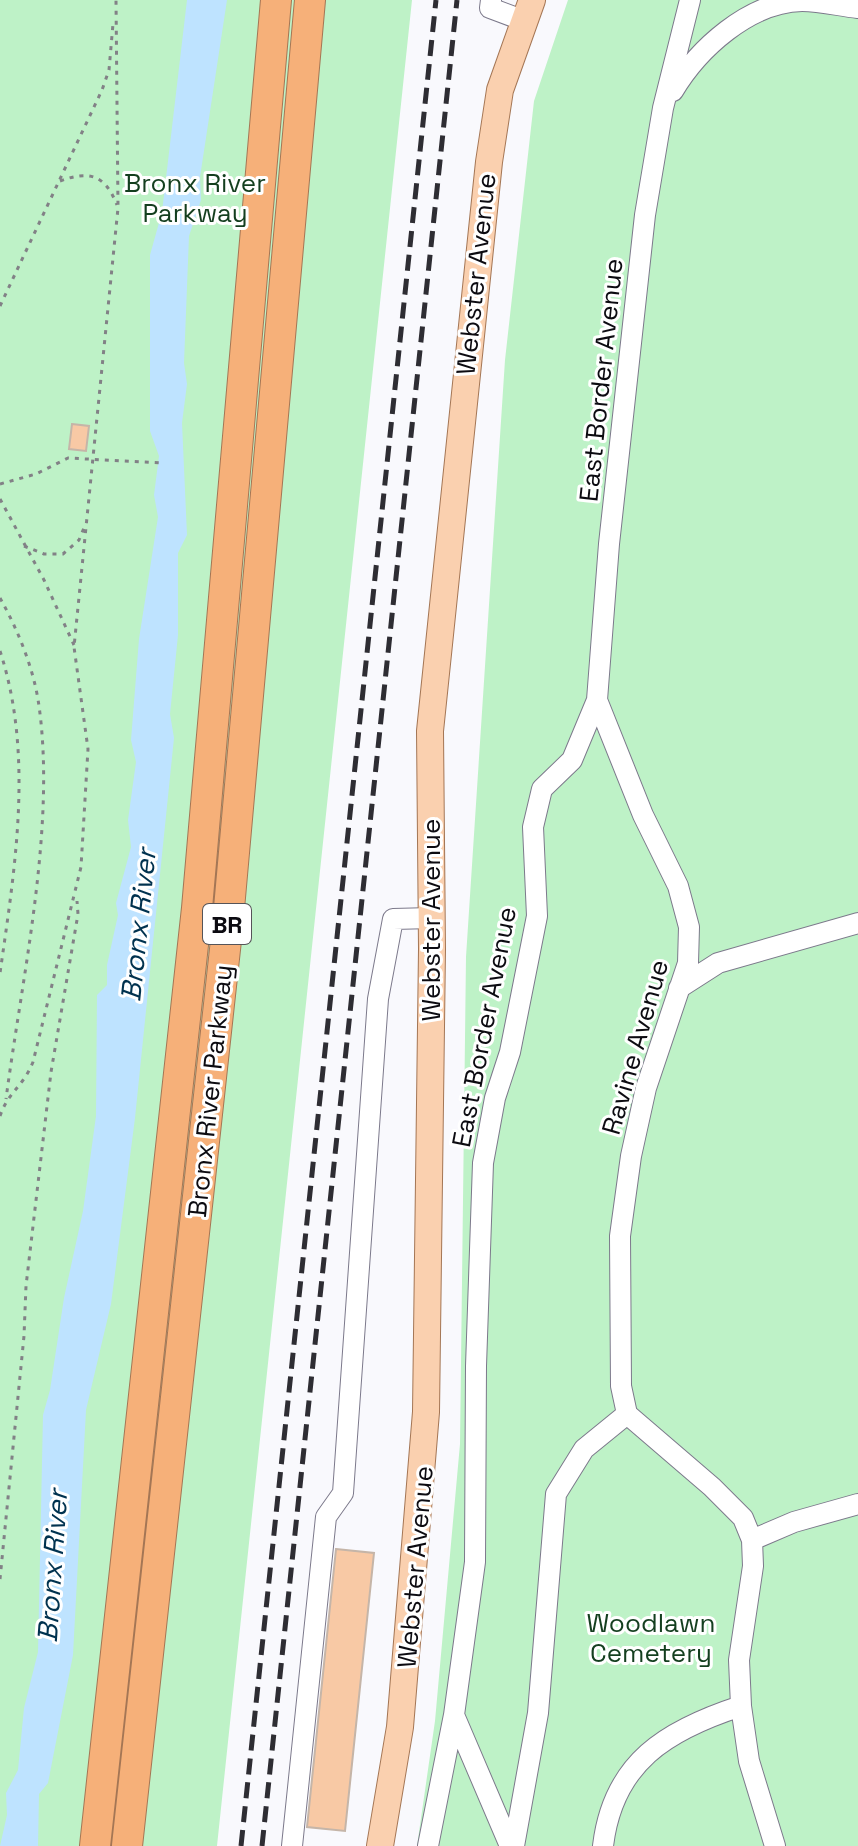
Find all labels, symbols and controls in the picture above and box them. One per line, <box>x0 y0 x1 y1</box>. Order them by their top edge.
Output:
park label: Bronx River Parkway <box>124 166 266 230</box>
street label: Webster Avenue <box>448 171 504 377</box>
street label: East Border Avenue <box>571 257 631 503</box>
street label: Webster Avenue <box>414 819 448 1021</box>
water label: Bronx River <box>112 844 164 1003</box>
road number: BR <box>203 904 251 944</box>
street label: East Border Avenue <box>444 904 524 1150</box>
street label: Ravine Avenue <box>594 956 676 1138</box>
street label: Bronx River Parkway <box>180 963 240 1219</box>
street label: Webster Avenue <box>389 1465 441 1669</box>
water label: Bronx River <box>29 1485 76 1644</box>
park label: Woodlawn Cemetery <box>586 1606 716 1670</box>

